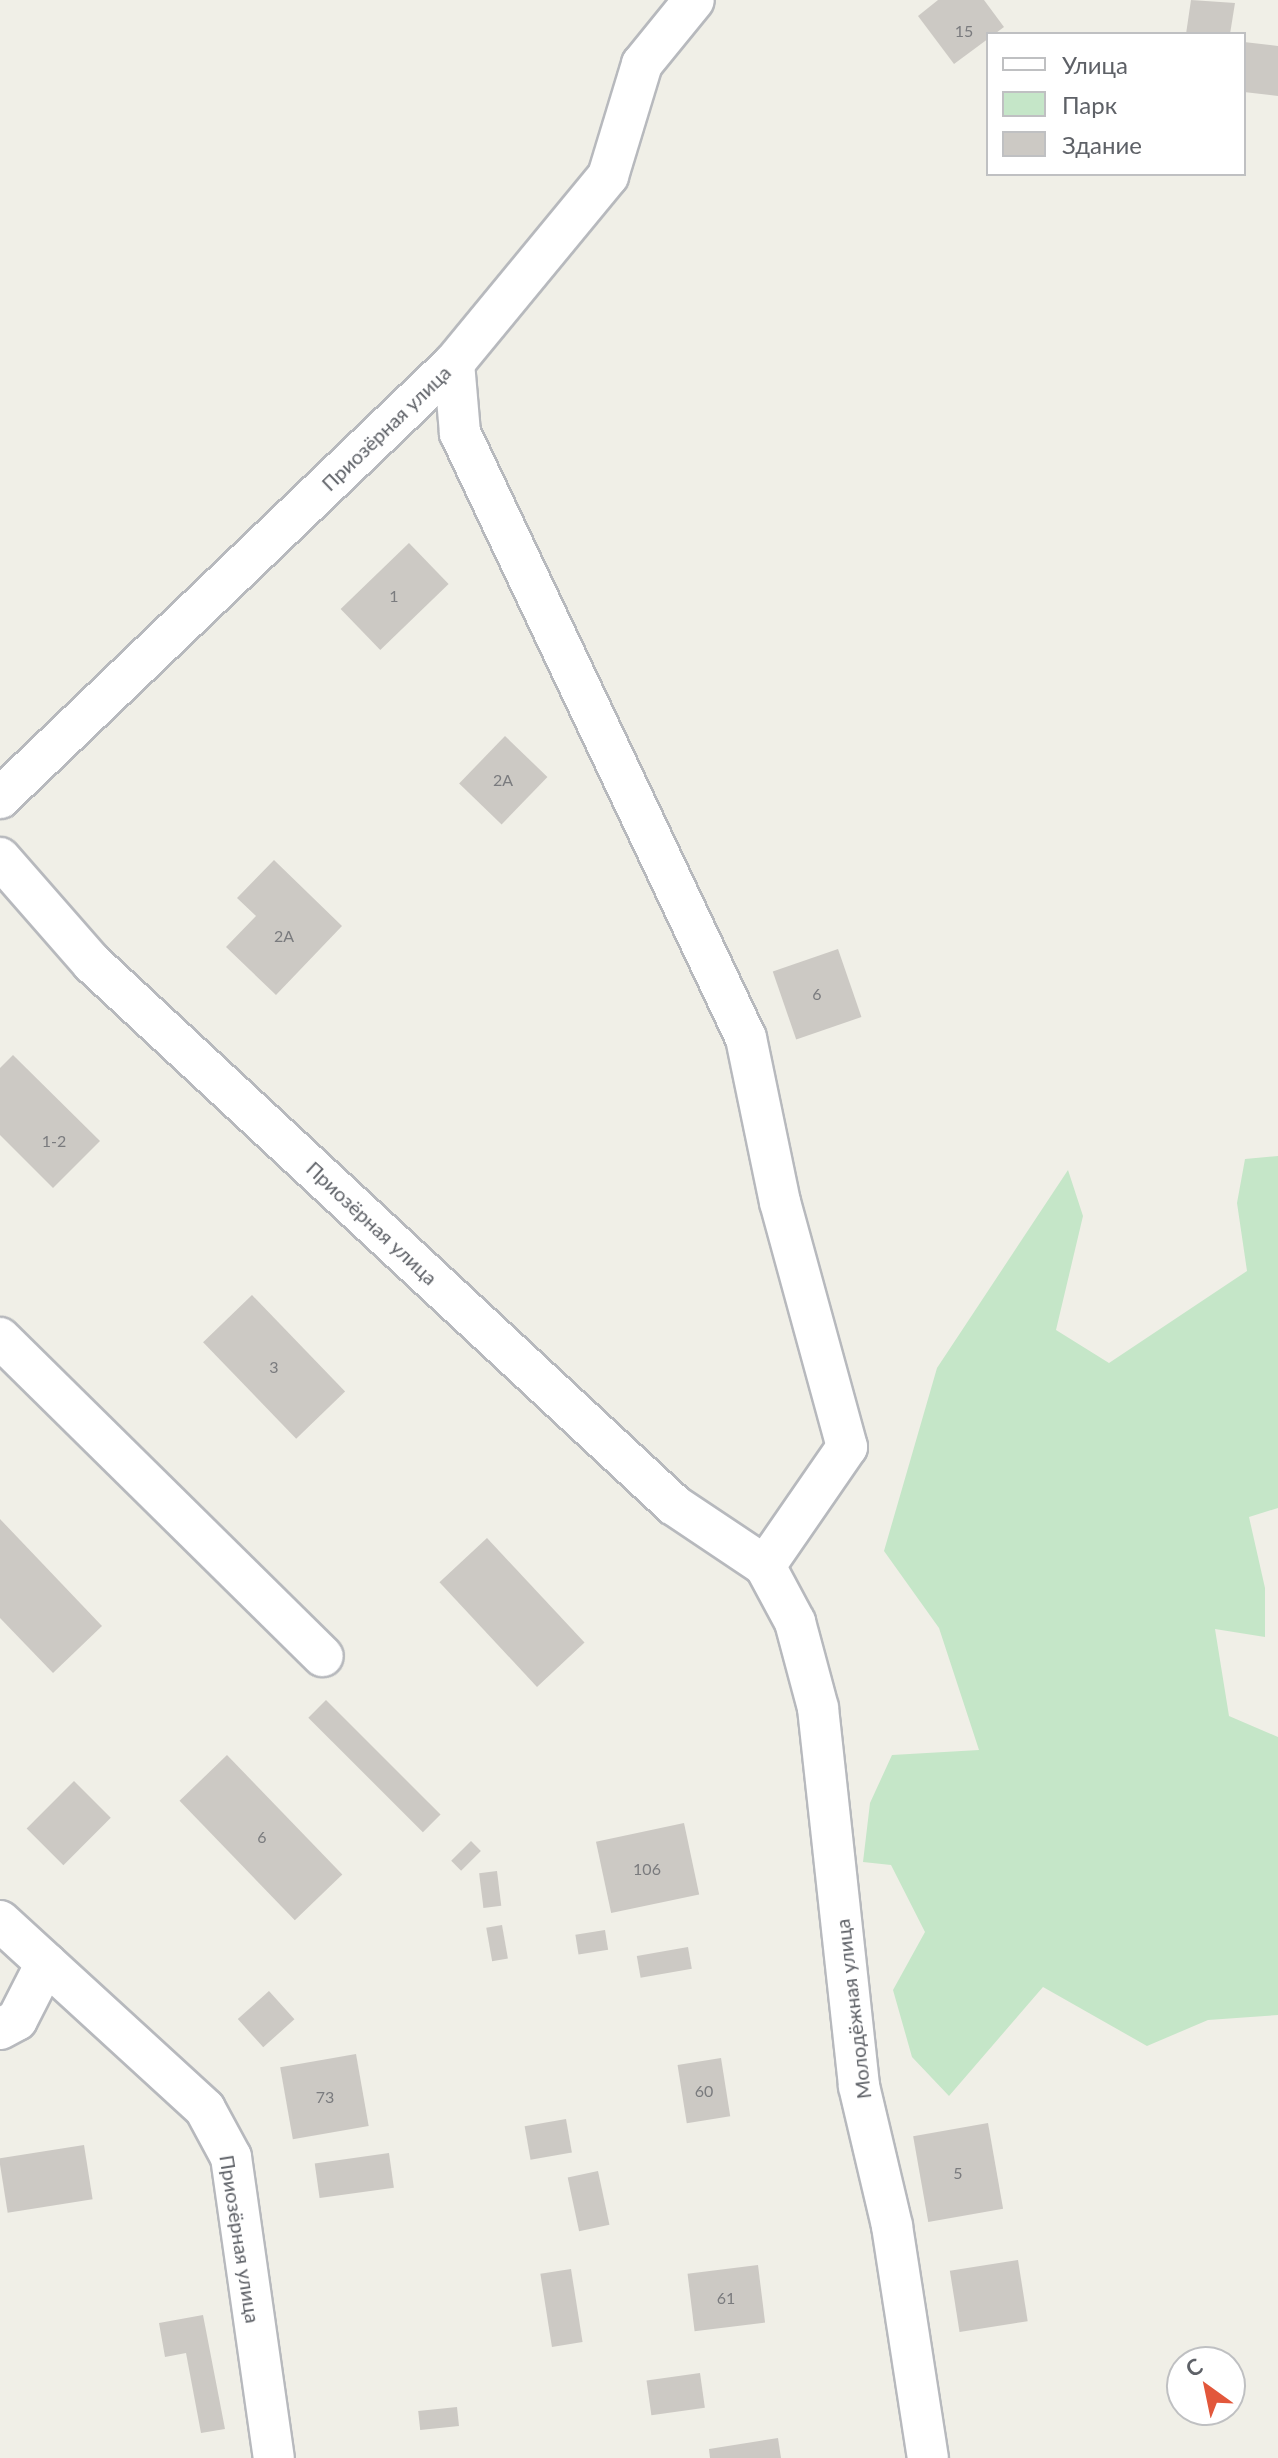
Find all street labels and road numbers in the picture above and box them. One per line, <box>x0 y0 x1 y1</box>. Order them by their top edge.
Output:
street label: Приозёрная улица <box>317 360 455 496</box>
street label: Приозёрная улица <box>302 1156 442 1290</box>
street label: Молодёжная улица <box>830 1918 876 2100</box>
street label: Приозёрная улица <box>215 2153 265 2325</box>

